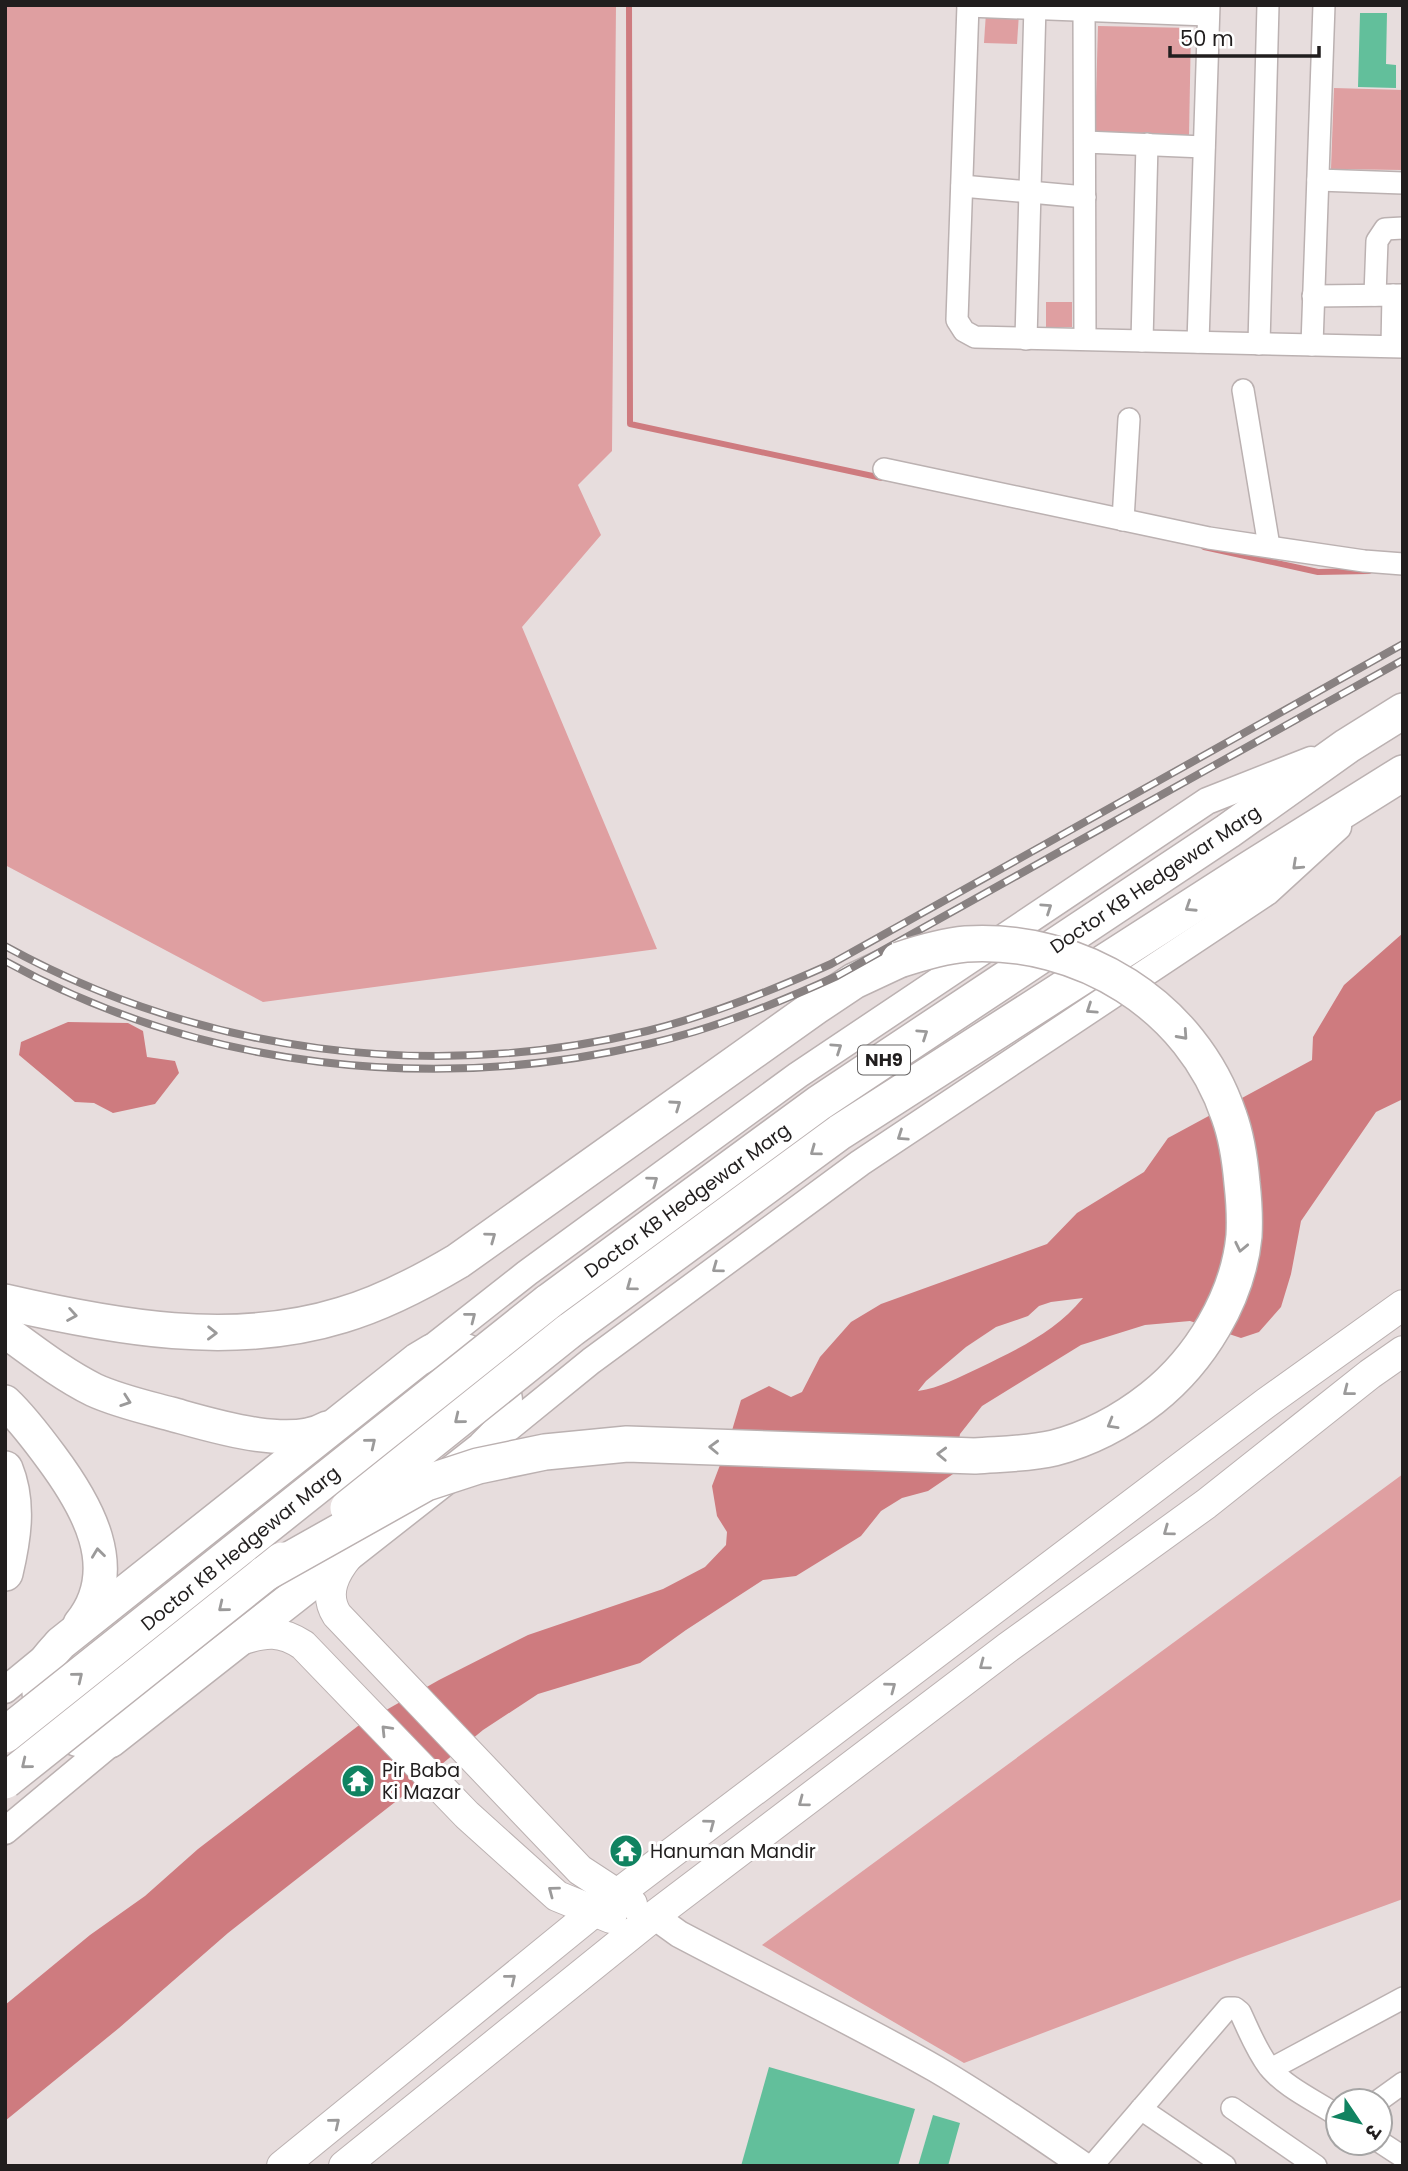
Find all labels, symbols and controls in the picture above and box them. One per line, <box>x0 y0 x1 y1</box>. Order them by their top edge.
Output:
scale bar <box>1170 14 1319 58</box>
text: 50 m <box>1180 24 1234 53</box>
street label: Doctor KB Hedgewar Marg <box>1045 799 1266 960</box>
one-way arrow <box>1292 856 1305 869</box>
one-way arrow <box>1185 899 1198 912</box>
one-way arrow <box>1039 904 1052 916</box>
one-way arrow <box>1086 1001 1099 1014</box>
one-way arrow <box>1174 1026 1187 1039</box>
one-way arrow <box>915 1030 928 1042</box>
one-way arrow <box>829 1044 842 1056</box>
road number: NH9 <box>858 1045 910 1074</box>
one-way arrow <box>668 1101 681 1113</box>
street label: Doctor KB Hedgewar Marg <box>579 1116 796 1284</box>
one-way arrow <box>897 1127 910 1140</box>
one-way arrow <box>810 1143 823 1155</box>
one-way arrow <box>645 1177 657 1189</box>
one-way arrow <box>483 1233 496 1245</box>
one-way arrow <box>1235 1241 1250 1253</box>
one-way arrow <box>712 1260 725 1272</box>
one-way arrow <box>627 1277 639 1290</box>
one-way arrow <box>66 1307 78 1322</box>
one-way arrow <box>463 1313 475 1326</box>
one-way arrow <box>207 1325 217 1341</box>
one-way arrow <box>1343 1383 1356 1396</box>
one-way arrow <box>120 1393 132 1407</box>
one-way arrow <box>454 1411 466 1424</box>
one-way arrow <box>1106 1416 1119 1429</box>
one-way arrow <box>363 1439 375 1452</box>
one-way arrow <box>709 1439 720 1454</box>
one-way arrow <box>936 1447 947 1462</box>
street label: Doctor KB Hedgewar Marg <box>135 1460 345 1637</box>
one-way arrow <box>1164 1523 1176 1535</box>
one-way arrow <box>91 1547 106 1559</box>
one-way arrow <box>219 1599 232 1611</box>
one-way arrow <box>980 1656 992 1669</box>
one-way arrow <box>70 1672 82 1685</box>
one-way arrow <box>883 1682 896 1695</box>
one-way arrow <box>381 1726 394 1739</box>
one-way arrow <box>21 1756 34 1768</box>
place label: Pir Baba Ki Mazar <box>382 1757 461 1806</box>
temple icon: Pir Baba Ki Mazar <box>339 1762 377 1800</box>
one-way arrow <box>798 1794 811 1807</box>
one-way arrow <box>702 1819 715 1832</box>
temple icon: Hanuman Mandir <box>607 1832 645 1870</box>
place label: Hanuman Mandir <box>650 1838 816 1865</box>
one-way arrow <box>548 1887 561 1899</box>
one-way arrow <box>503 1975 516 1987</box>
north arrow <box>1324 2087 1394 2157</box>
one-way arrow <box>327 2118 339 2131</box>
text: उ <box>1358 2118 1387 2145</box>

